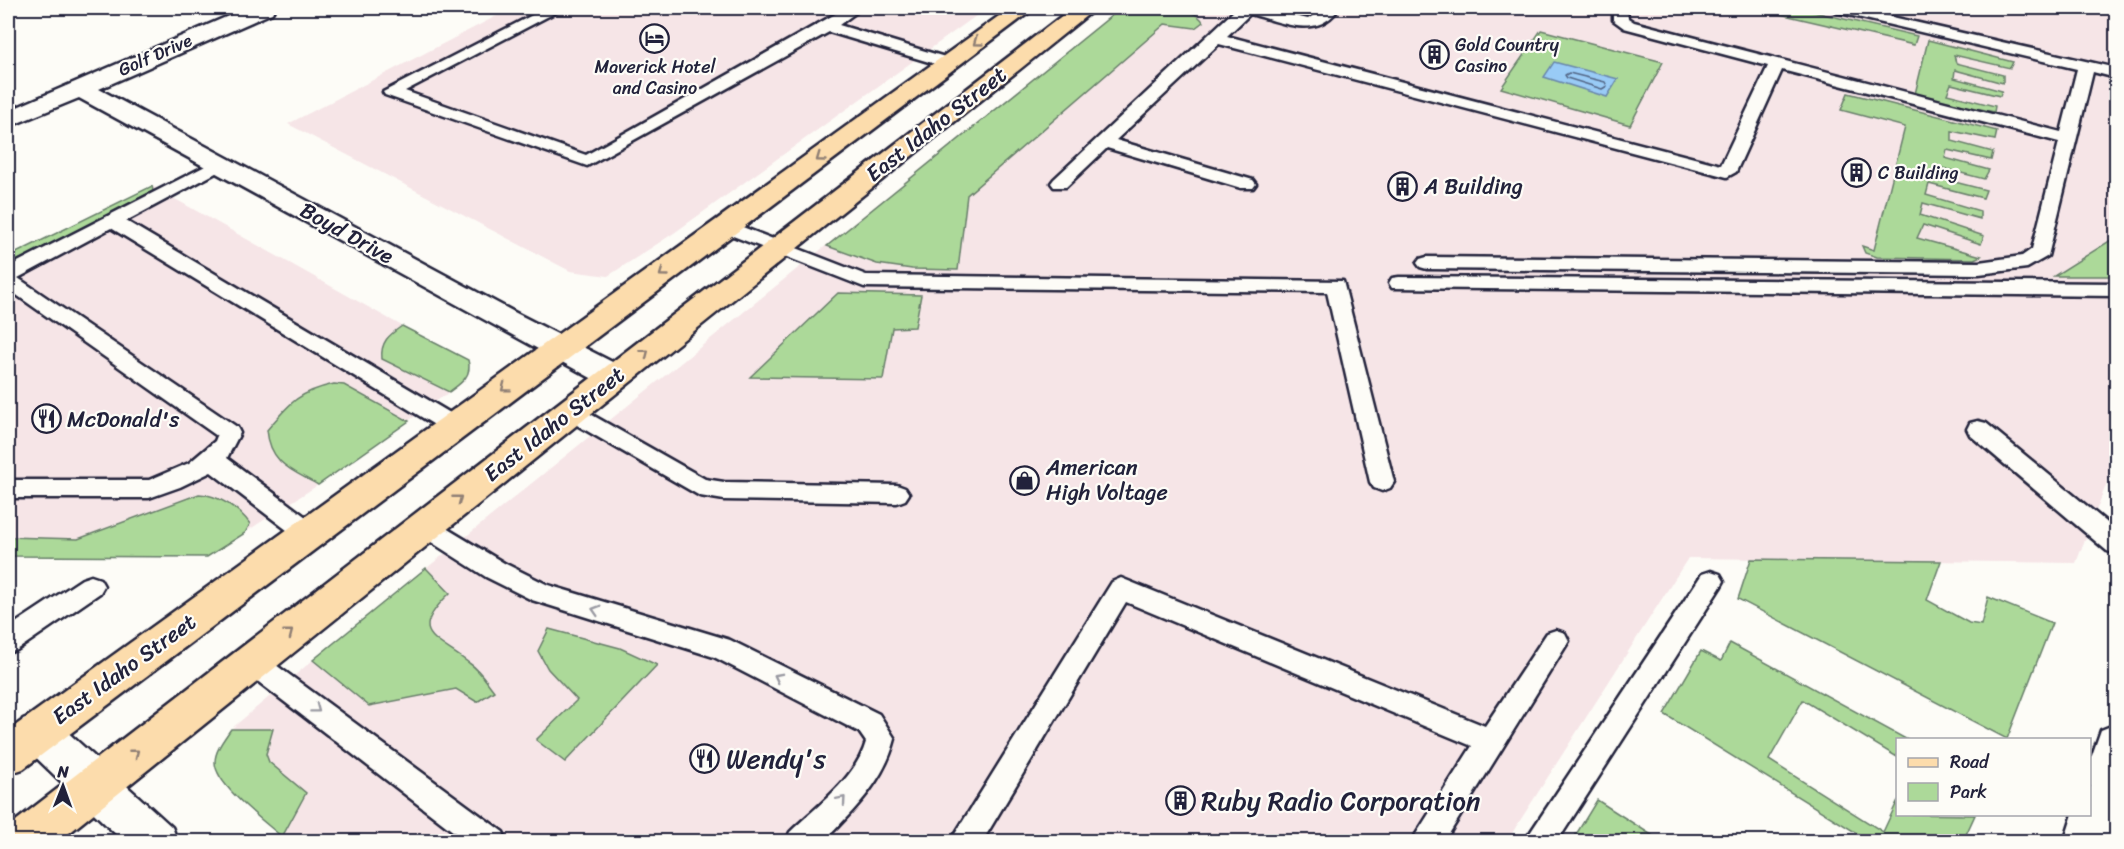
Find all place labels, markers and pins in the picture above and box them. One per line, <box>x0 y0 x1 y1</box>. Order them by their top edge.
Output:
hotel icon: Maverick Hotel and Casino <box>639 22 671 54</box>
place label: Gold Country Casino <box>1455 29 1560 82</box>
building icon: Gold Country Casino <box>1418 39 1450 71</box>
place label: Maverick Hotel and Casino <box>594 51 716 104</box>
building icon: C Building <box>1841 157 1873 189</box>
place label: C Building <box>1878 157 1959 189</box>
place label: A Building <box>1423 167 1523 206</box>
building icon: A Building <box>1387 170 1419 202</box>
place label: McDonald's <box>67 400 180 439</box>
restaurant icon: McDonald's <box>30 403 62 435</box>
place label: American High Voltage <box>1045 448 1168 512</box>
shop icon: American High Voltage <box>1009 464 1041 496</box>
place label: Wendy's <box>726 735 826 783</box>
restaurant icon: Wendy's <box>689 743 721 775</box>
place label: Ruby Radio Corporation <box>1201 777 1481 825</box>
building icon: Ruby Radio Corporation <box>1164 785 1196 817</box>

